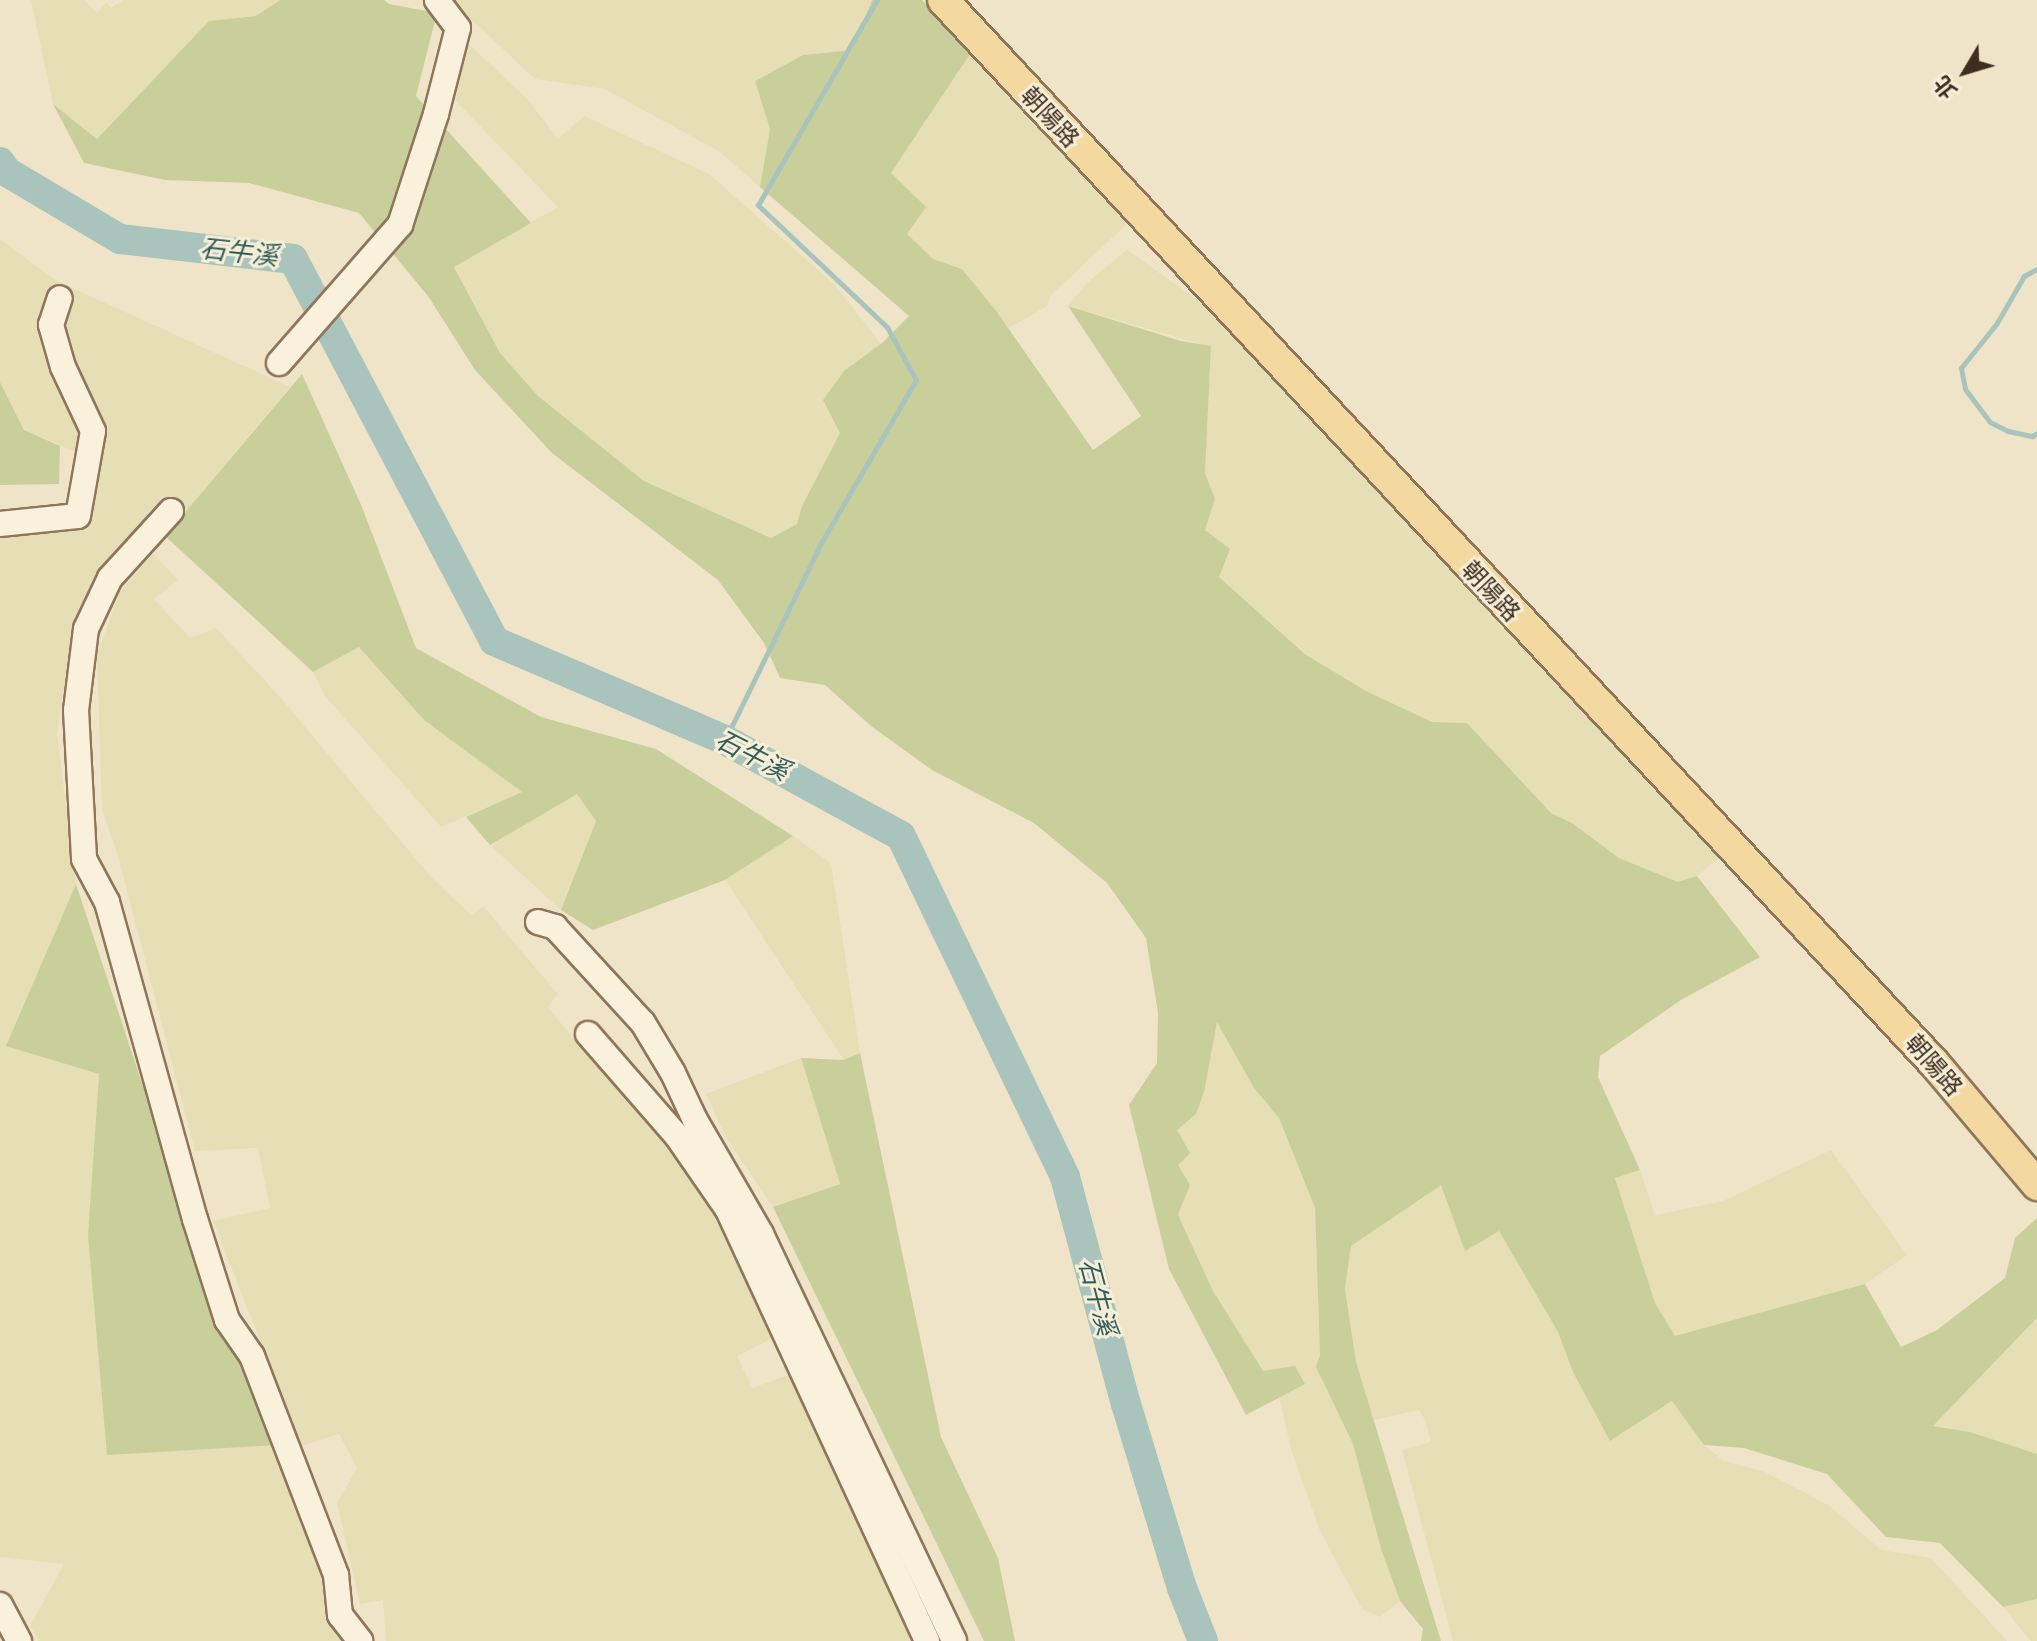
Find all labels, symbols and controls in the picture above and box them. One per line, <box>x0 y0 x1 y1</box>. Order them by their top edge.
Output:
north arrow <box>1925 32 2005 112</box>
text: 北 <box>1929 71 1962 103</box>
street label: 朝陽路 <box>1015 81 1085 153</box>
water label: 石牛溪 <box>199 233 279 273</box>
street label: 朝陽路 <box>1456 555 1526 627</box>
water label: 石牛溪 <box>710 724 794 788</box>
street label: 朝陽路 <box>1900 1028 1968 1102</box>
water label: 石牛溪 <box>1072 1255 1122 1339</box>

